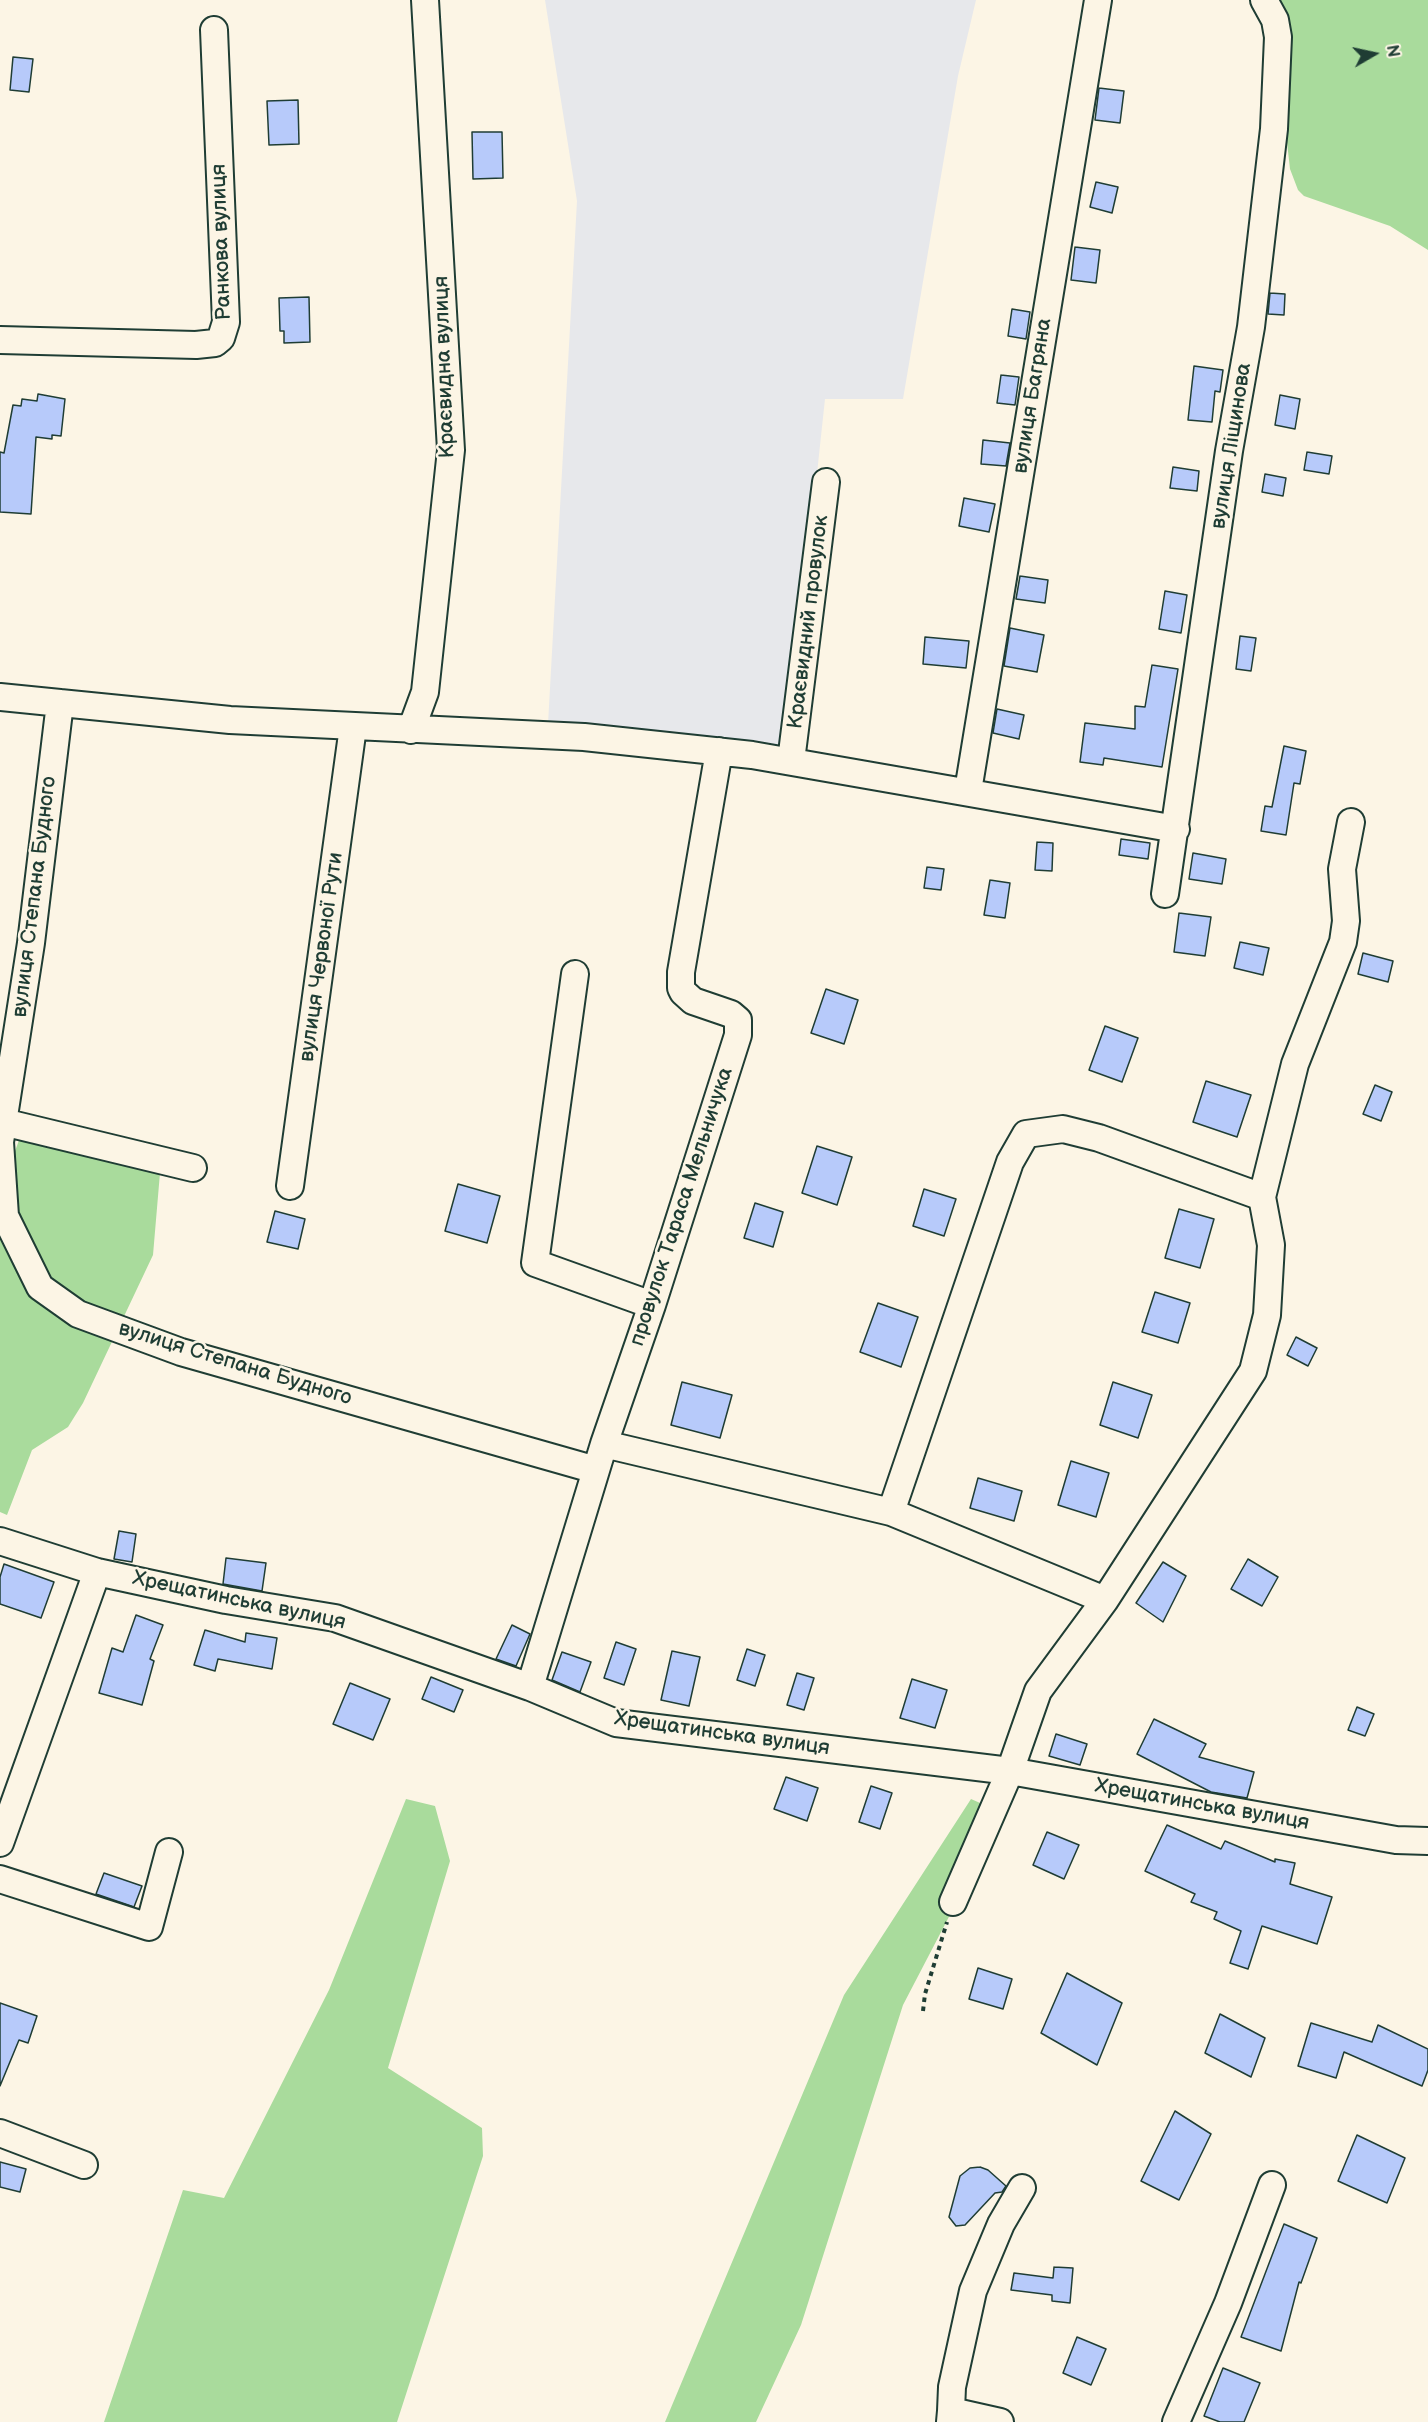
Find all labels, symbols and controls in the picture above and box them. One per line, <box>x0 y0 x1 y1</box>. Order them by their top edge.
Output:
north arrow <box>1344 24 1404 84</box>
text: N <box>1382 44 1403 59</box>
street label: Ранкова вулиця <box>207 163 237 321</box>
street label: Краєвидна вулиця <box>429 275 461 459</box>
street label: вулиця Багряна <box>1008 317 1058 475</box>
street label: вулиця Ліщинова <box>1206 361 1258 531</box>
street label: Краєвидний провулок <box>783 514 835 730</box>
street label: вулиця Степана Будного <box>8 775 62 1019</box>
street label: вулиця Червоної Рути <box>295 851 349 1063</box>
street label: провулок Тараса Мельничука <box>625 1064 739 1350</box>
street label: вулиця Степана Будного <box>115 1316 355 1412</box>
street label: Хрещатинська вулиця <box>130 1566 348 1636</box>
street label: Хрещатинська вулиця <box>613 1706 831 1762</box>
street label: Хрещатинська вулиця <box>1093 1774 1311 1836</box>

